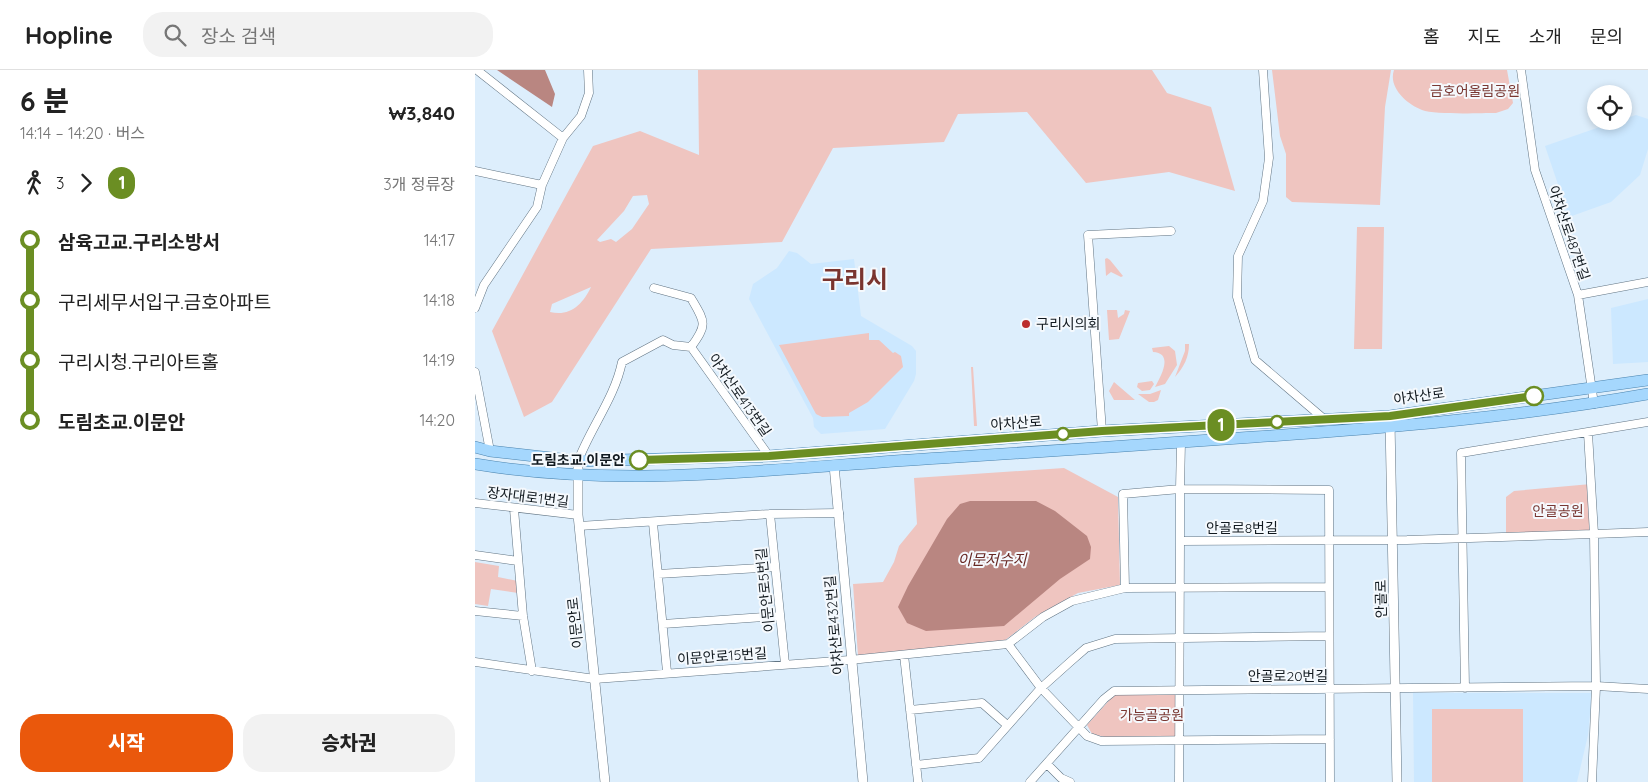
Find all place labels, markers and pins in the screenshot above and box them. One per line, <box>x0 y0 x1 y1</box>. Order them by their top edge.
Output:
place label: 구리시의회 <box>1036 315 1100 333</box>
marker: 구리시의회 <box>1020 318 1032 330</box>
unlabelled marker <box>1524 386 1544 406</box>
unlabelled marker <box>1270 415 1284 429</box>
unlabelled marker <box>1056 427 1070 441</box>
marker: 도림초교.이문안 <box>629 450 649 470</box>
place label: 도림초교.이문안 <box>531 451 625 469</box>

